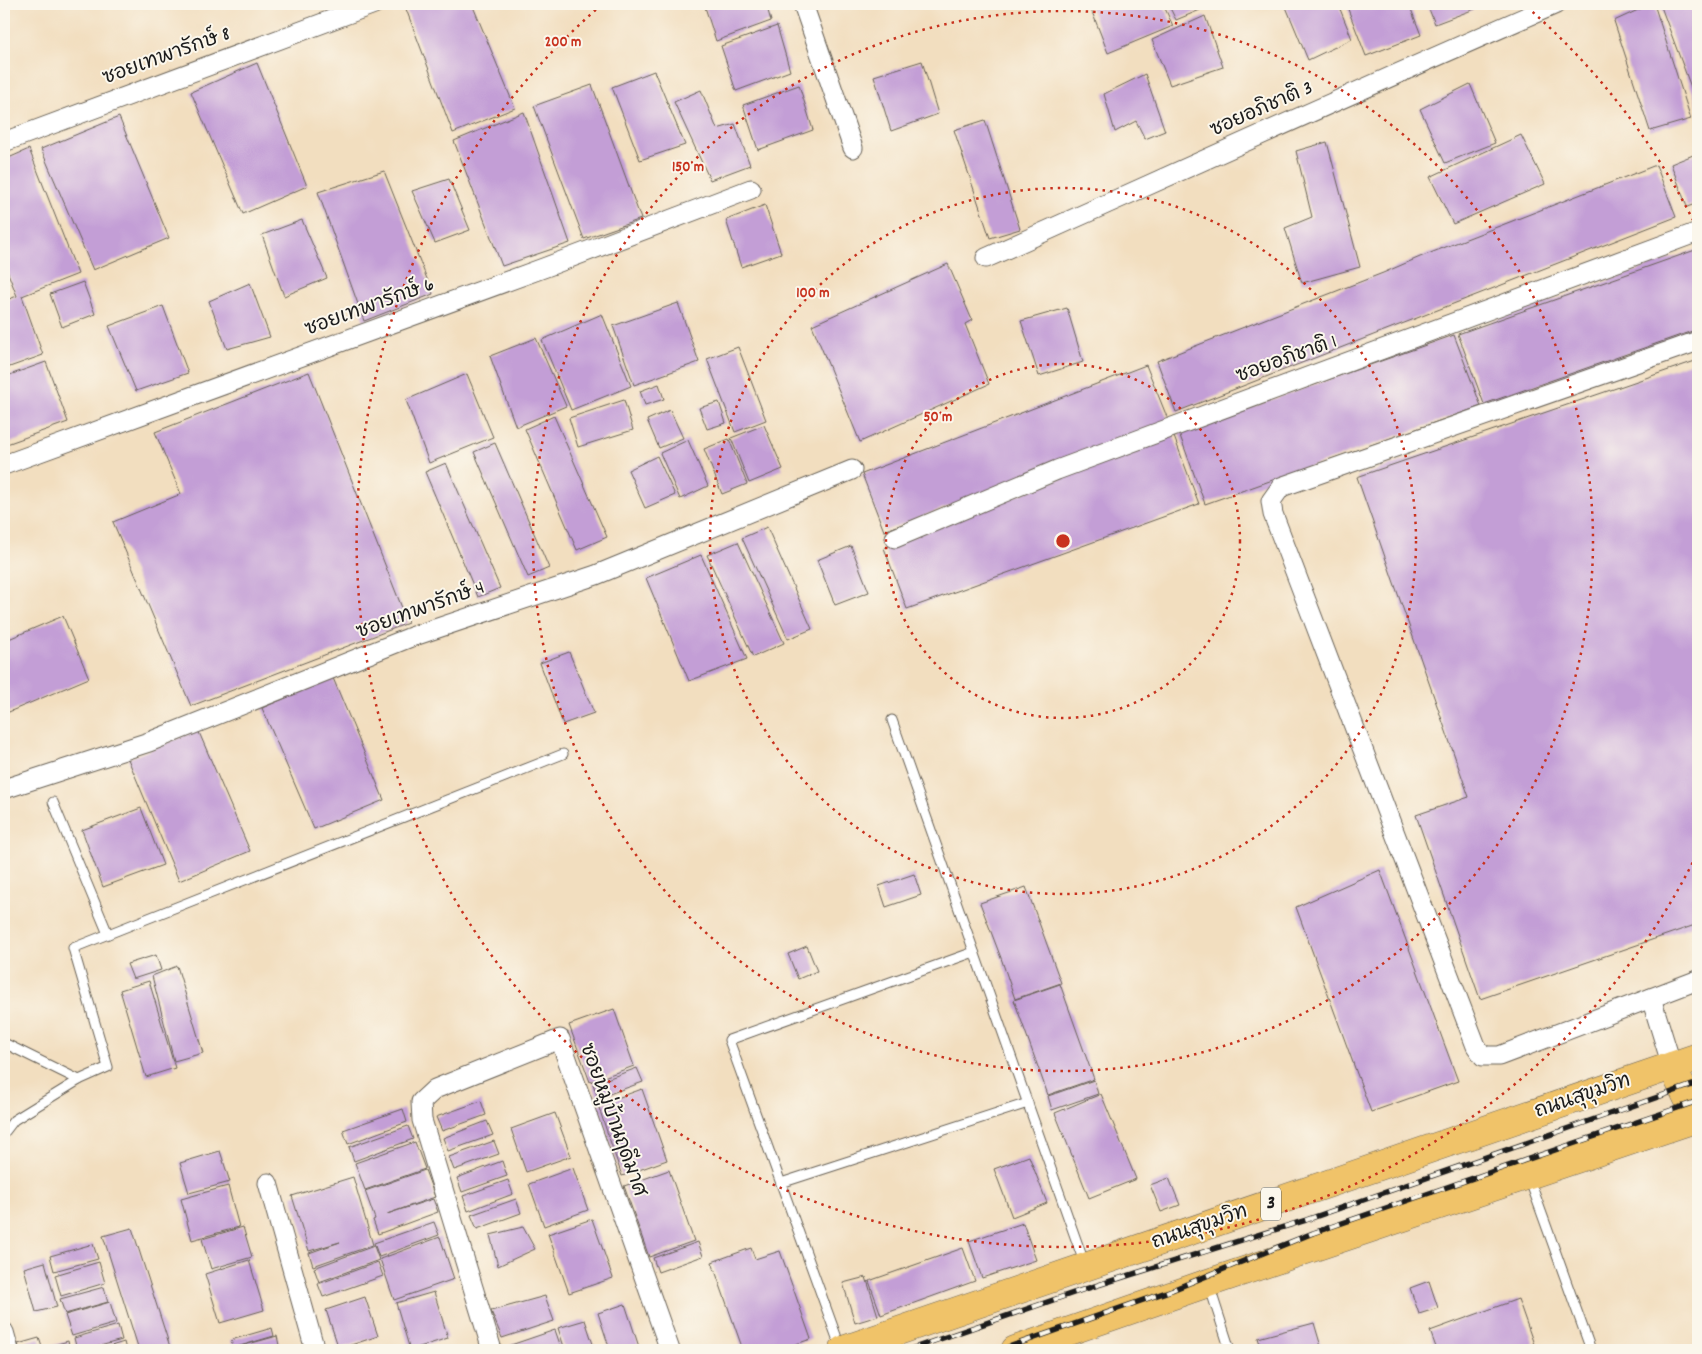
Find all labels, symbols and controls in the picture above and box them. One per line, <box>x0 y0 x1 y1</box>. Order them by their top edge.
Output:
street label: ซอยเทพารักษ์ 8 <box>98 19 235 93</box>
text: 200 m <box>545 32 581 54</box>
street label: ซอยอภิชาติ 3 <box>1206 74 1318 145</box>
text: 150 m <box>672 157 704 179</box>
street label: ซอยเทพารักษ์ 6 <box>301 270 439 344</box>
text: 100 m <box>796 283 830 305</box>
street label: ซอยอภิชาติ 1 <box>1232 328 1341 391</box>
text: 50 m <box>924 407 952 429</box>
centre of rings <box>1054 532 1072 550</box>
street label: ซอยเทพารักษ์ 4 <box>352 573 489 647</box>
street label: ซอยหมู่บ้านฤดีมาศ <box>571 1039 655 1202</box>
street label: ถนนสุขุมวิท <box>1531 1067 1635 1127</box>
road number: 3 <box>1261 1188 1281 1220</box>
street label: ถนนสุขุมวิท <box>1148 1198 1252 1258</box>

